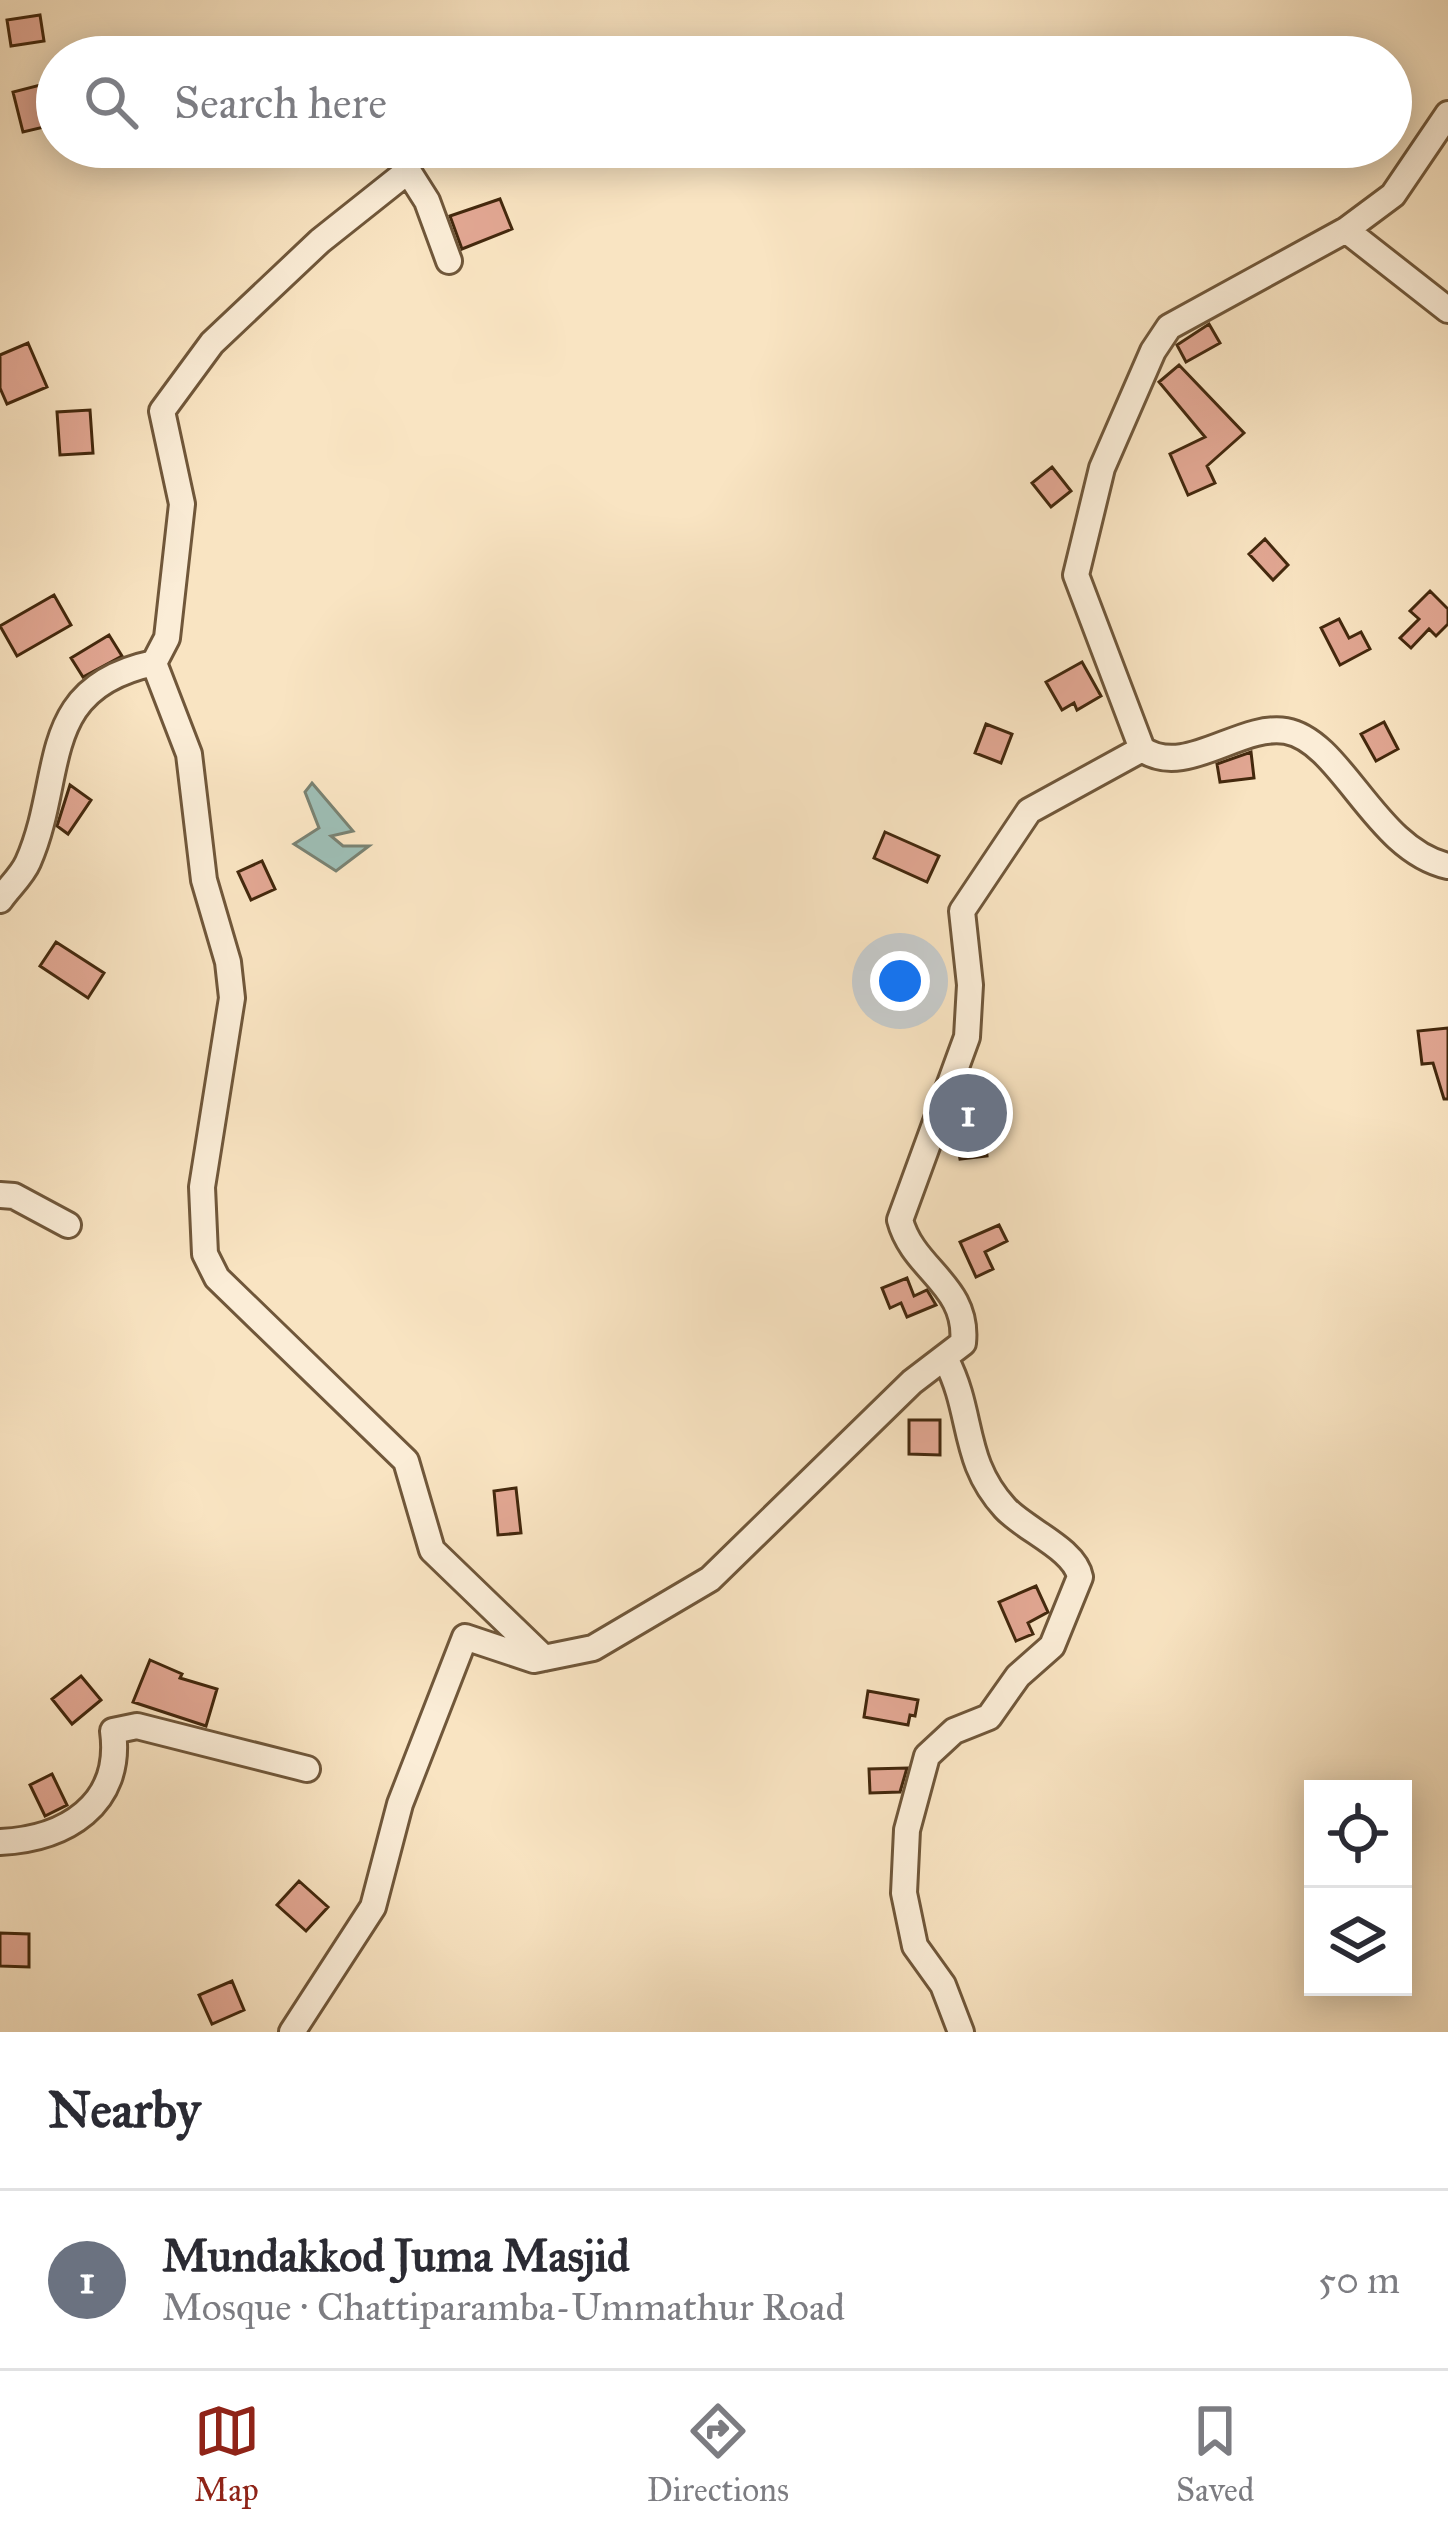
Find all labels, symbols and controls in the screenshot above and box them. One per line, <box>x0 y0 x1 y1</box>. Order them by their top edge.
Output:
search box <box>36 36 1412 168</box>
icon: search <box>78 69 144 135</box>
text: Search here <box>174 75 387 130</box>
your location <box>870 951 930 1011</box>
pin: 1 <box>929 1068 1007 1158</box>
map controls <box>1304 1780 1412 1996</box>
button: locate <box>1304 1780 1412 1888</box>
button: layers <box>1304 1888 1412 1996</box>
text: Nearby <box>48 2079 200 2141</box>
text: Mundakkod Juma Masjid <box>162 2228 630 2283</box>
text: 1 <box>79 2256 95 2304</box>
text: 50 m <box>1318 2256 1400 2304</box>
text: Mosque · Chattiparamba-Ummathur Road <box>162 2283 845 2331</box>
tab: Map <box>194 2398 260 2510</box>
tab: Directions <box>647 2398 789 2510</box>
tab: Saved <box>1176 2398 1254 2510</box>

